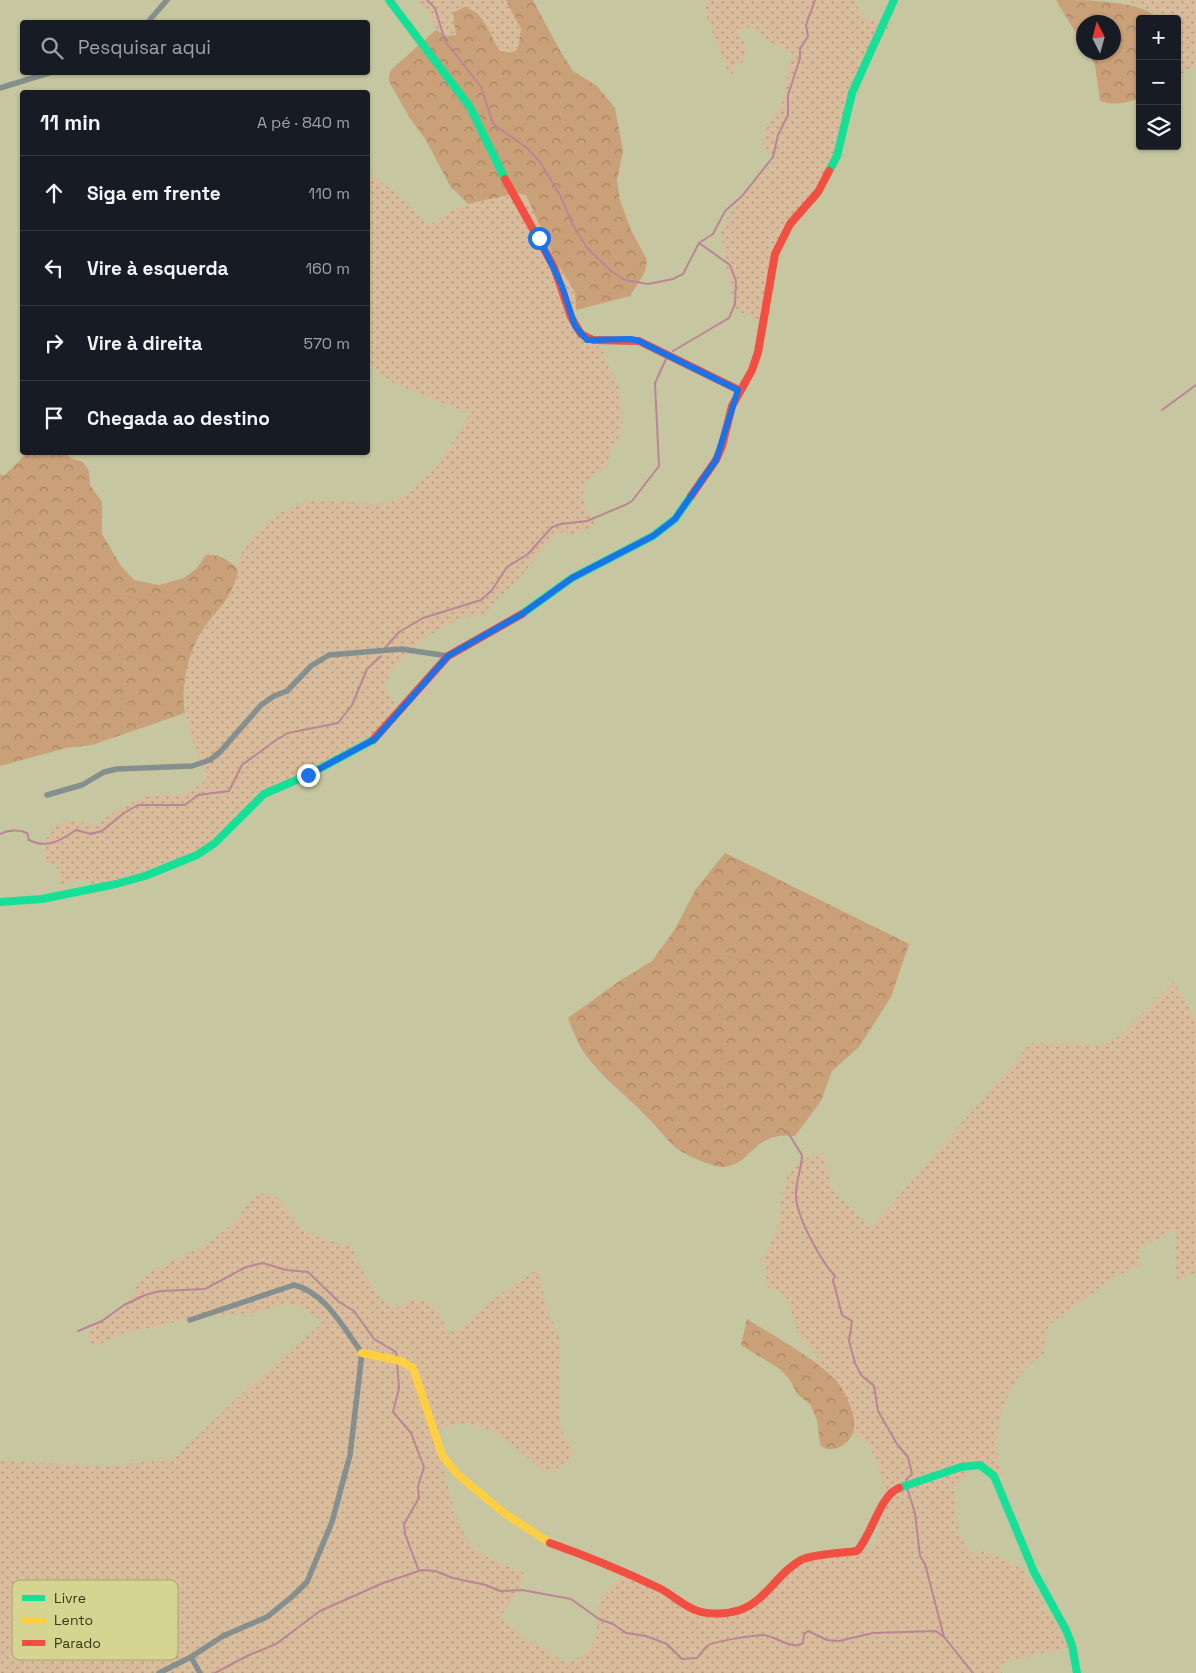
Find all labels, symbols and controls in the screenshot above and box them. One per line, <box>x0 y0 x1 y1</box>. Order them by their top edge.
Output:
north arrow <box>1076 15 1121 60</box>
map controls <box>1136 15 1181 150</box>
button: + <box>1136 15 1181 60</box>
search box <box>20 20 370 75</box>
icon: search <box>38 34 66 62</box>
text: Pesquisar aqui <box>78 35 211 60</box>
button: − <box>1136 60 1181 105</box>
button: layers <box>1136 105 1181 150</box>
text: 11 min <box>40 109 101 136</box>
text: A pé · 840 m <box>257 112 350 133</box>
icon: ahead <box>40 179 68 207</box>
text: Siga em frente <box>87 181 221 206</box>
text: 110 m <box>308 183 350 204</box>
route start <box>528 227 551 250</box>
icon: left <box>40 254 68 282</box>
text: Vire à esquerda <box>87 256 229 281</box>
text: 160 m <box>305 258 350 279</box>
icon: right <box>40 329 68 357</box>
text: Vire à direita <box>87 331 203 356</box>
text: 570 m <box>304 333 350 354</box>
icon: arrive <box>40 404 68 432</box>
text: Chegada ao destino <box>87 406 270 431</box>
route end <box>297 764 320 787</box>
legend <box>12 1580 178 1660</box>
text: Livre <box>54 1589 86 1607</box>
text: Lento <box>54 1611 93 1629</box>
text: Parado <box>54 1634 101 1652</box>

